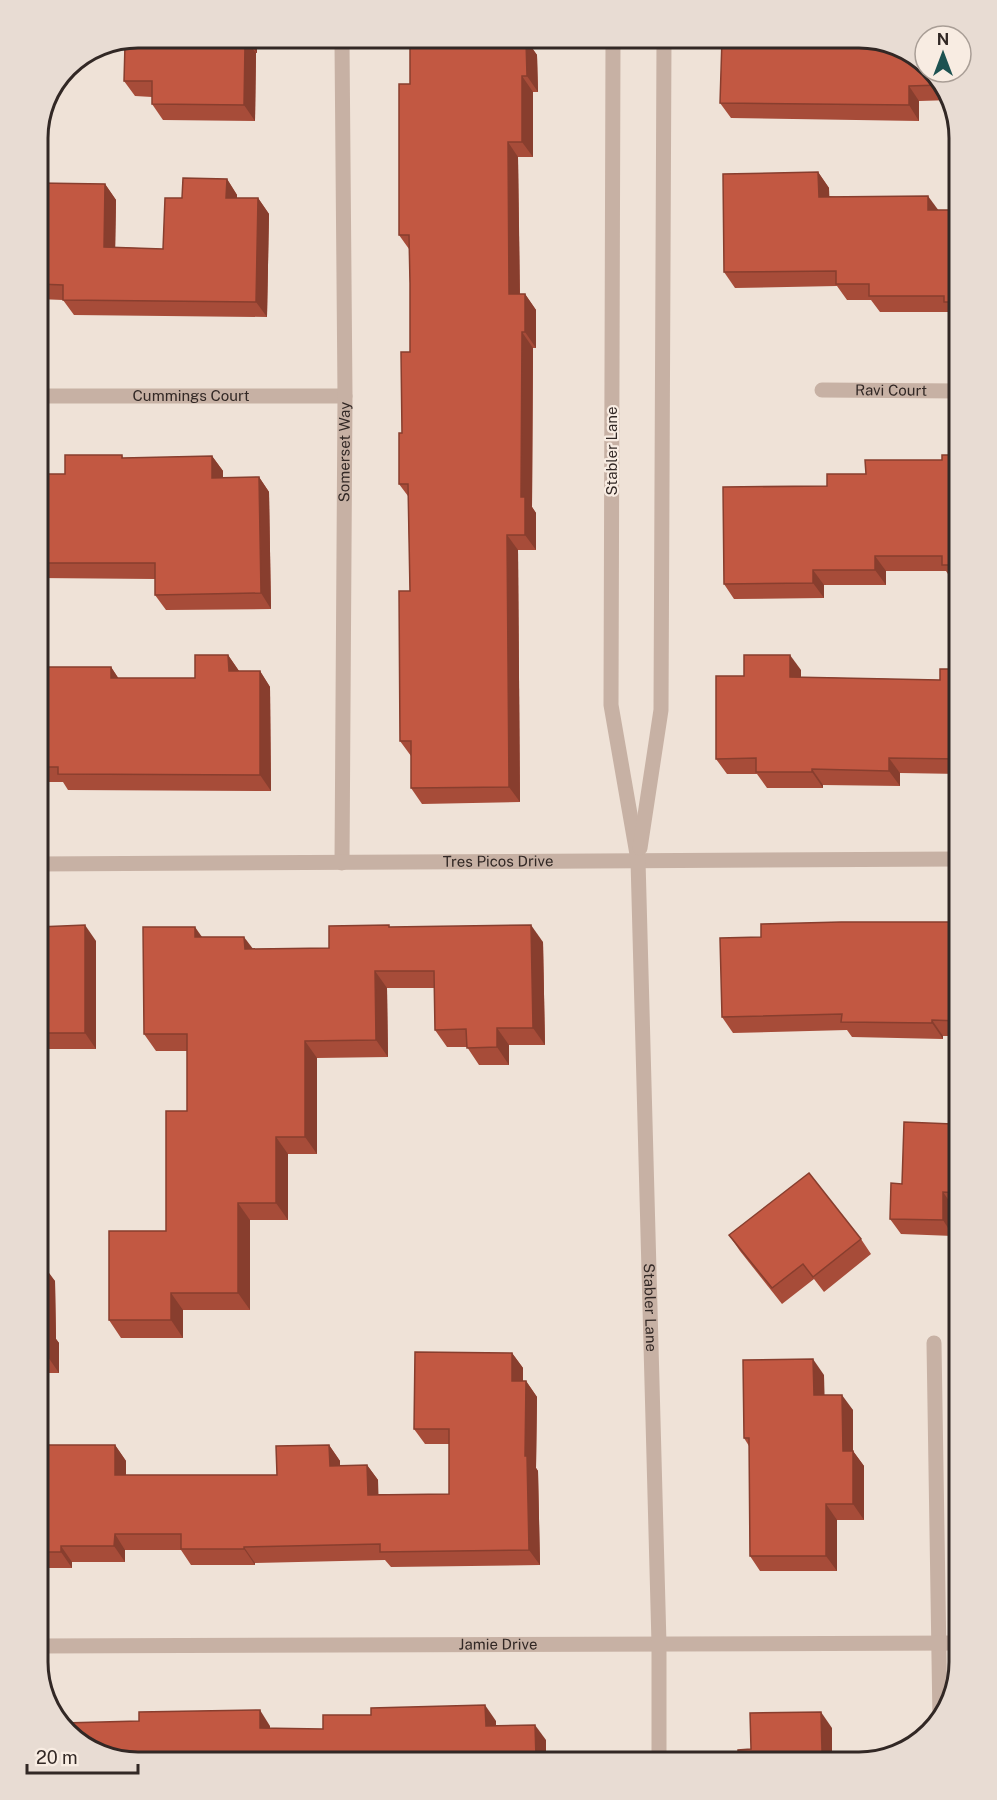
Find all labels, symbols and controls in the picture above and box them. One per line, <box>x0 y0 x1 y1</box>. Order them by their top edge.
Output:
north arrow <box>913 24 973 84</box>
text: N <box>937 30 949 49</box>
street label: Ravi Court <box>855 381 927 399</box>
street label: Cummings Court <box>133 387 250 404</box>
street label: Somerset Way <box>335 402 353 502</box>
street label: Stabler Lane <box>603 407 620 495</box>
street label: Tres Picos Drive <box>443 852 553 870</box>
street label: Stabler Lane <box>641 1263 660 1352</box>
street label: Jamie Drive <box>459 1635 537 1653</box>
scale bar <box>27 1737 138 1775</box>
text: 20 m <box>36 1747 78 1768</box>

